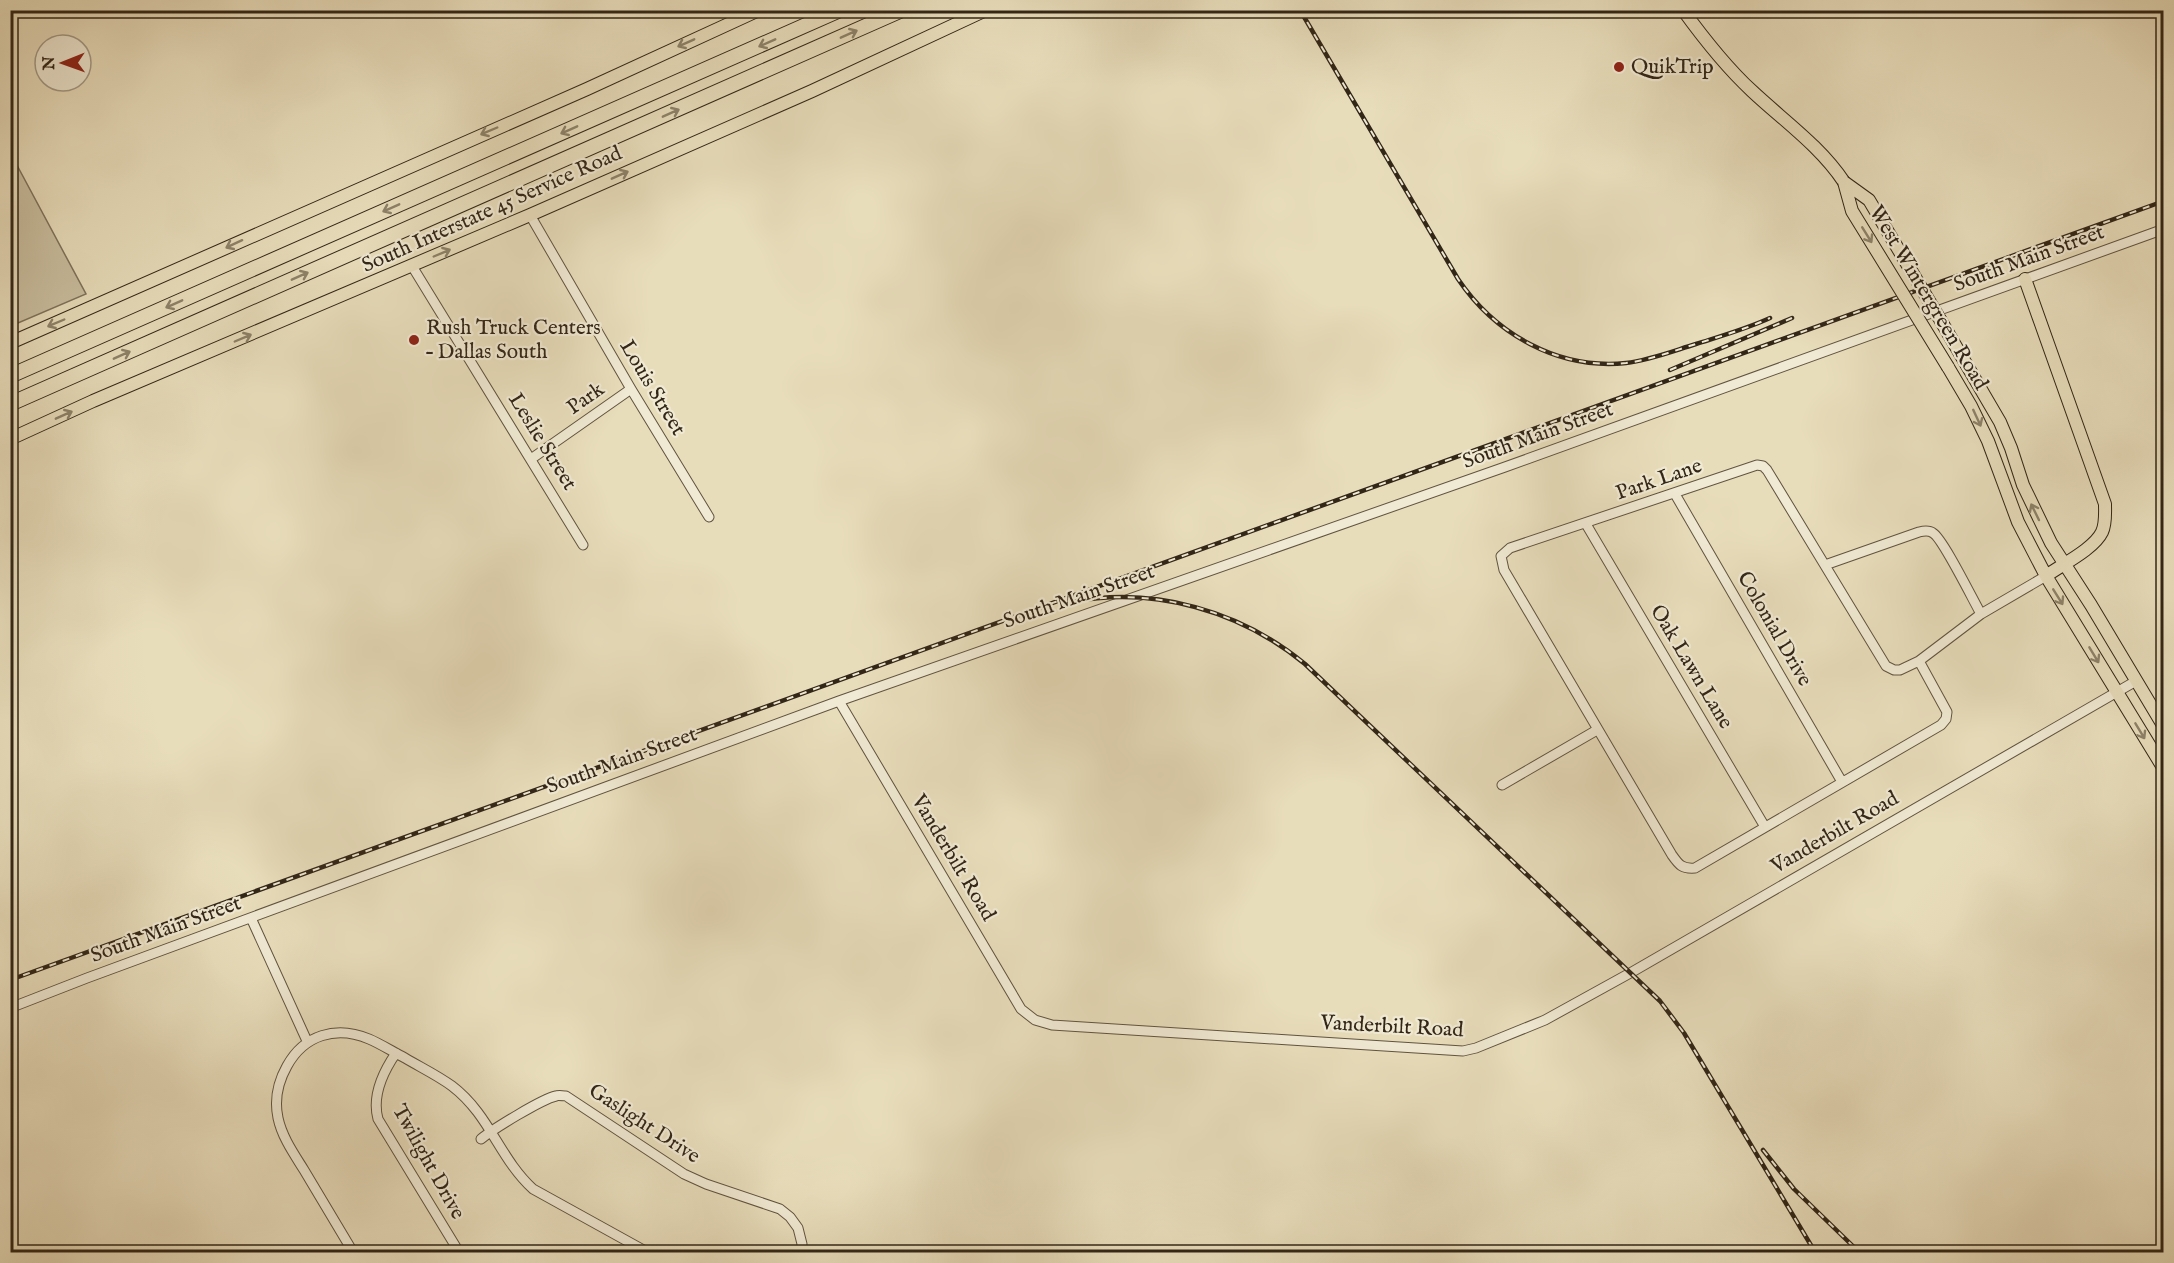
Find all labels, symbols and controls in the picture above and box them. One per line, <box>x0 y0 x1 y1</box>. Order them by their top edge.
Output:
one-way arrow <box>839 28 858 39</box>
north arrow <box>33 33 93 93</box>
one-way arrow <box>678 37 696 49</box>
one-way arrow <box>758 38 776 49</box>
place label: QuikTrip <box>1631 54 1714 81</box>
text: N <box>40 56 60 71</box>
marker: QuikTrip <box>1612 60 1626 74</box>
one-way arrow <box>661 107 679 118</box>
one-way arrow <box>561 125 579 136</box>
one-way arrow <box>481 126 499 137</box>
street label: South Interstate 45 Service Road <box>358 140 627 280</box>
one-way arrow <box>611 169 629 180</box>
street label: West Wintergreen Road <box>1862 201 1994 396</box>
one-way arrow <box>382 204 400 215</box>
street label: South Main Street <box>1950 219 2108 299</box>
one-way arrow <box>1862 226 1874 243</box>
one-way arrow <box>225 239 243 250</box>
one-way arrow <box>432 247 450 258</box>
one-way arrow <box>291 270 309 281</box>
one-way arrow <box>165 299 184 310</box>
place label: Rush Truck Centers – Dallas South <box>426 315 601 366</box>
one-way arrow <box>47 318 65 329</box>
one-way arrow <box>233 332 252 343</box>
marker: Rush Truck Centers – Dallas South <box>407 333 421 347</box>
street label: Louis Street <box>613 335 691 441</box>
one-way arrow <box>112 349 130 360</box>
street label: Park <box>562 376 611 422</box>
street label: Leslie Street <box>501 388 583 496</box>
street label: South Main Street <box>1459 396 1617 476</box>
one-way arrow <box>54 408 72 420</box>
one-way arrow <box>1971 409 1983 427</box>
street label: Park Lane <box>1612 453 1706 507</box>
one-way arrow <box>2029 503 2041 521</box>
street label: South Main Street <box>1000 558 1158 636</box>
street label: Colonial Drive <box>1730 567 1818 692</box>
one-way arrow <box>2053 588 2065 605</box>
street label: Oak Lawn Lane <box>1643 600 1739 734</box>
one-way arrow <box>2089 646 2101 663</box>
street label: South Main Street <box>543 721 701 801</box>
one-way arrow <box>2135 722 2147 739</box>
street label: Vanderbilt Road <box>1765 785 1904 881</box>
street label: Vanderbilt Road <box>904 789 1002 927</box>
street label: South Main Street <box>87 890 245 970</box>
street label: Vanderbilt Road <box>1319 1010 1465 1044</box>
street label: Gaslight Drive <box>583 1078 705 1170</box>
street label: Twilight Drive <box>385 1100 471 1225</box>

